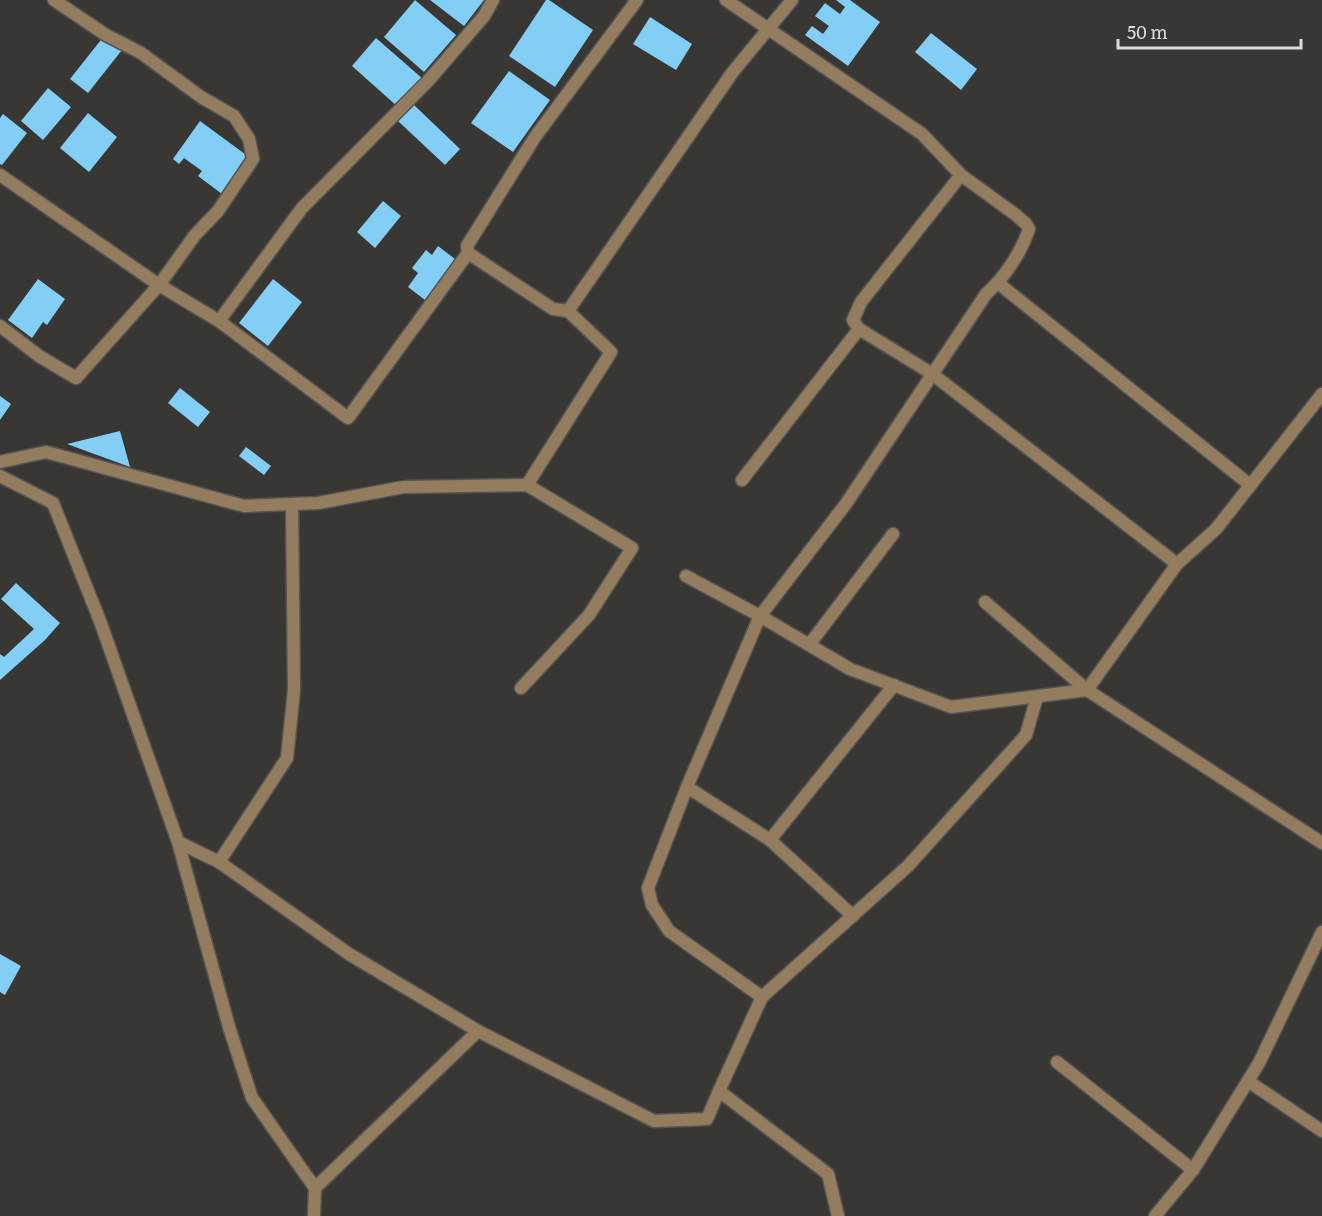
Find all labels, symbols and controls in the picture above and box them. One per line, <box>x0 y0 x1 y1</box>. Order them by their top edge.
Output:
scale bar <box>1118 12 1301 50</box>
text: 50 m <box>1127 18 1168 45</box>

